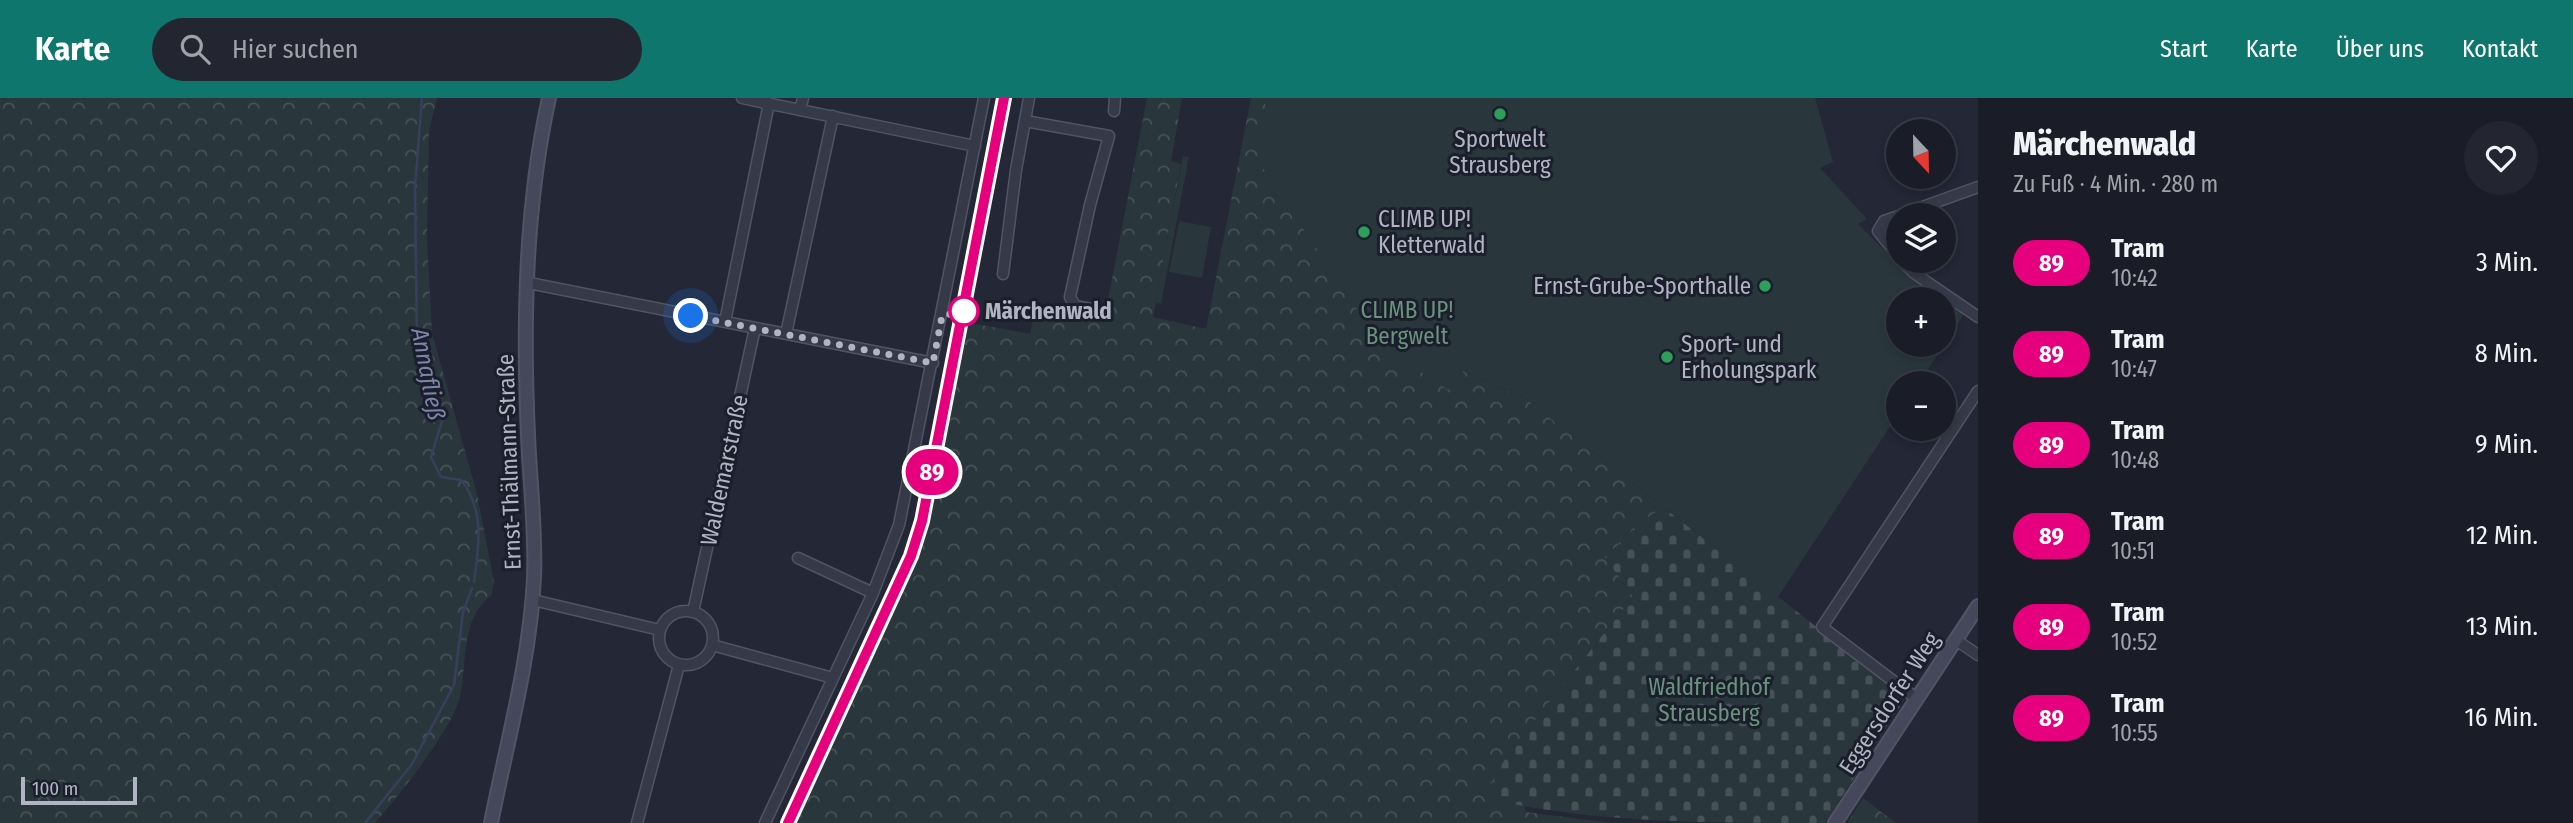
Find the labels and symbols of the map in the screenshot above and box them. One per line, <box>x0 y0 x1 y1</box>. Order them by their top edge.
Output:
marker: Sportwelt Strausberg <box>1492 106 1508 122</box>
north arrow <box>1886 119 1956 189</box>
place label: Sportwelt Strausberg <box>1449 125 1551 179</box>
place label: CLIMB UP! Kletterwald <box>1378 205 1486 259</box>
marker: CLIMB UP! Kletterwald <box>1356 224 1372 240</box>
place label: Ernst-Grube-Sporthalle <box>1533 272 1751 300</box>
marker: Ernst-Grube-Sporthalle <box>1757 278 1773 294</box>
marker: Märchenwald <box>949 296 979 326</box>
park label: CLIMB UP! Bergwelt <box>1360 296 1454 350</box>
place label: Märchenwald <box>985 297 1112 325</box>
your location <box>673 298 708 333</box>
water label: Annafließ <box>405 325 451 422</box>
place label: Sport- und Erholungspark <box>1681 330 1817 384</box>
marker: Sport- und Erholungspark <box>1659 349 1675 365</box>
street label: Ernst-Thälmann-Straße <box>491 353 527 571</box>
street label: Waldemarstraße <box>694 392 754 548</box>
line badge: 89 <box>900 449 964 495</box>
street label: Eggersdorfer Weg <box>1833 627 1945 779</box>
park label: Waldfriedhof Strausberg <box>1648 673 1772 727</box>
scale bar <box>21 774 136 806</box>

